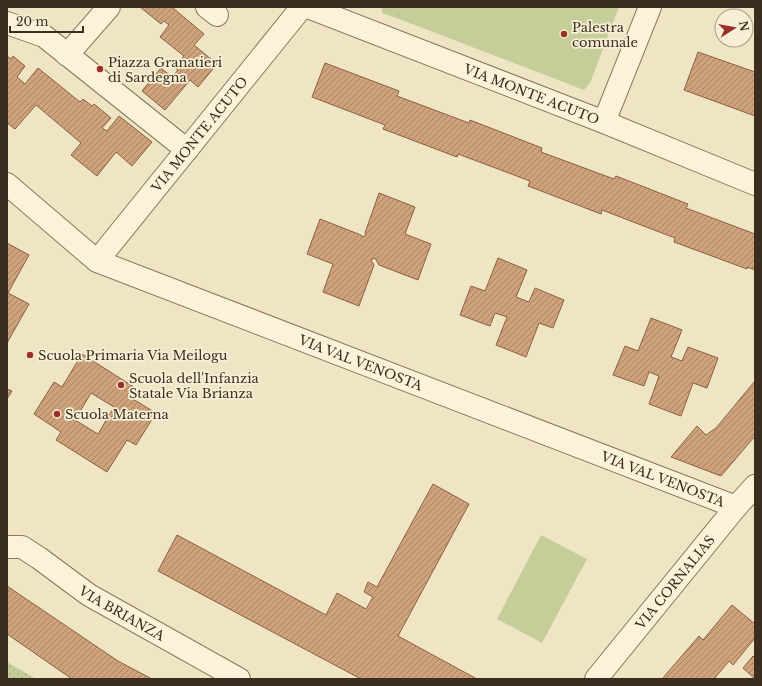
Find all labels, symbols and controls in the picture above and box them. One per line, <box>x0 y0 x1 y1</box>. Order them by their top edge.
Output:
scale bar <box>10 8 83 34</box>
north arrow <box>714 8 754 48</box>
text: 20 m <box>16 14 48 29</box>
place label: Palestra comunale <box>572 19 638 51</box>
text: N <box>736 20 752 33</box>
marker: Palestra comunale <box>559 29 569 39</box>
place label: Piazza Granatieri di Sardegna <box>108 54 223 86</box>
street label: VIA MONTE ACUTO <box>461 60 602 128</box>
marker: Piazza Granatieri di Sardegna <box>95 64 105 74</box>
street label: VIA MONTE ACUTO <box>147 73 251 196</box>
street label: VIA VAL VENOSTA <box>295 331 426 394</box>
place label: Scuola Primaria Via Meilogu <box>38 347 228 364</box>
marker: Scuola Primaria Via Meilogu <box>25 350 35 360</box>
place label: Scuola dell'Infanzia Statale Via Brianza <box>129 370 260 402</box>
marker: Scuola dell'Infanzia Statale Via Brianza <box>116 380 126 390</box>
place label: Scuola Materna <box>65 406 169 423</box>
marker: Scuola Materna <box>52 409 62 419</box>
street label: VIA VAL VENOSTA <box>598 447 728 511</box>
street label: VIA CORNALIAS <box>631 531 718 633</box>
street label: VIA BRIANZA <box>75 581 169 645</box>

